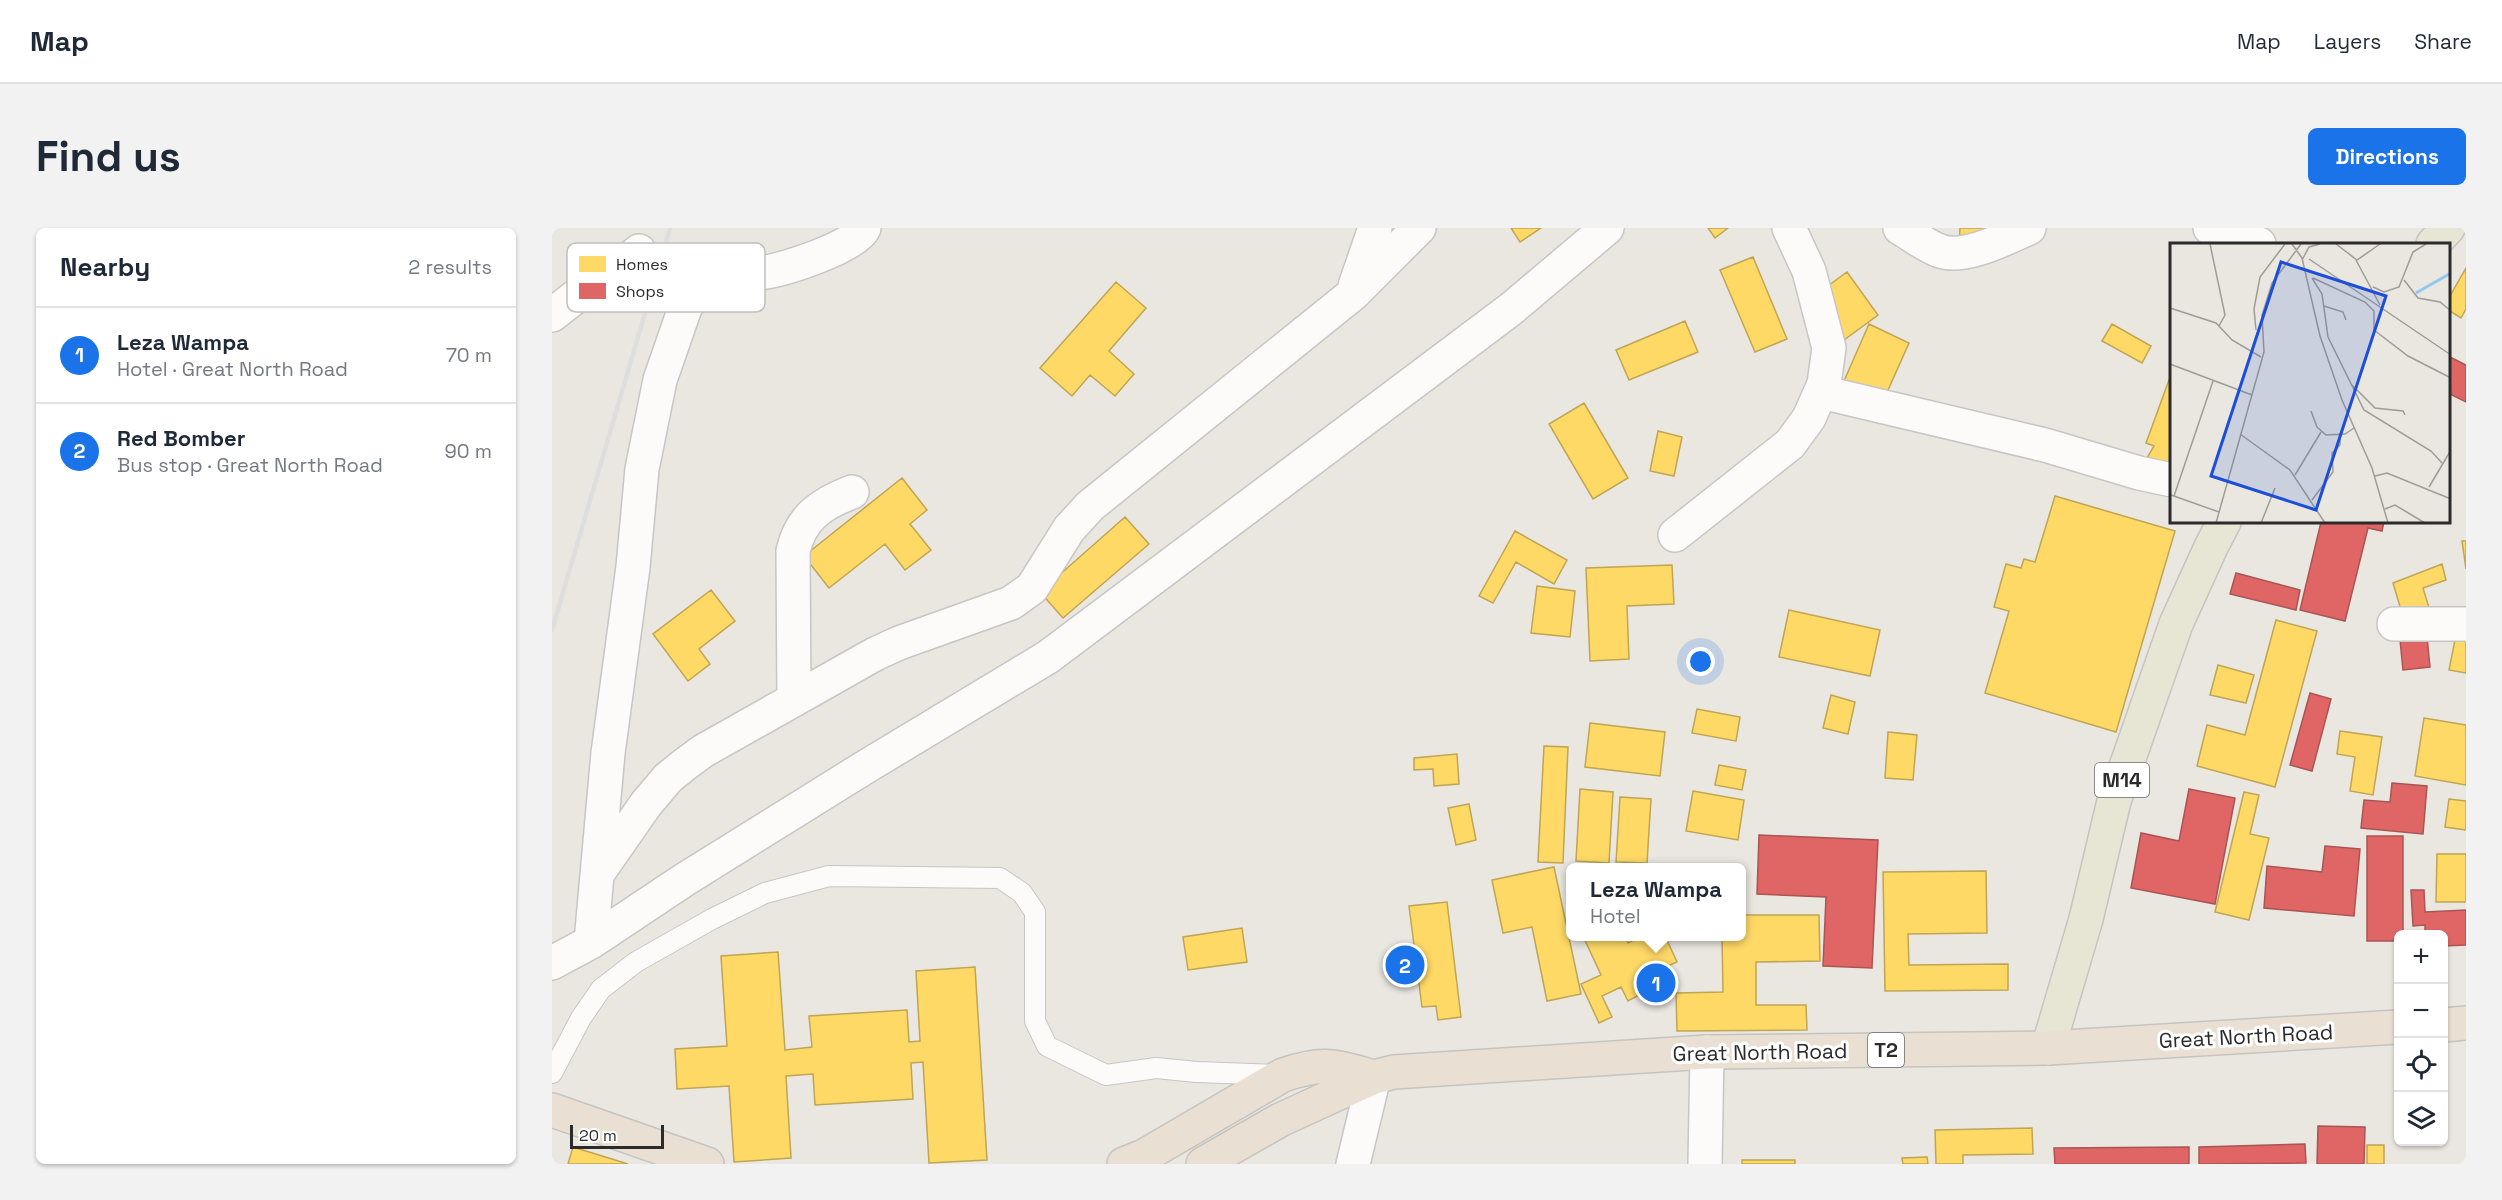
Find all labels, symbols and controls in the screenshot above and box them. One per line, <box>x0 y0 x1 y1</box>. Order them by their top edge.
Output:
text: Map <box>30 23 89 59</box>
text: Map <box>2237 28 2281 55</box>
text: Layers <box>2314 28 2381 55</box>
text: Share <box>2414 28 2472 55</box>
button: Directions <box>2308 128 2466 185</box>
text: Find us <box>36 130 181 183</box>
legend <box>567 243 765 312</box>
inset map <box>2170 243 2451 524</box>
text: Nearby <box>60 250 150 284</box>
text: 2 results <box>408 254 492 280</box>
text: Homes <box>616 254 668 275</box>
text: Shops <box>616 281 664 302</box>
text: Leza Wampa <box>117 328 249 356</box>
text: 1 <box>75 342 84 368</box>
text: 70 m <box>446 342 492 368</box>
text: Hotel · Great North Road <box>117 356 348 382</box>
text: Red Bomber <box>117 424 246 452</box>
text: 2 <box>74 438 85 464</box>
text: 90 m <box>445 438 492 464</box>
text: Bus stop · Great North Road <box>117 452 383 478</box>
your location <box>1686 647 1715 676</box>
road number: M14 <box>2095 763 2149 797</box>
popup <box>1566 863 1746 941</box>
text: Leza Wampa <box>1590 875 1722 903</box>
text: Hotel <box>1590 903 1641 929</box>
map controls <box>2394 930 2448 1146</box>
button: + <box>2394 930 2448 984</box>
pin: 2 <box>1386 942 1424 988</box>
pin: 1 <box>1636 960 1676 1005</box>
button: − <box>2394 984 2448 1038</box>
street label: Great North Road <box>2158 1018 2334 1054</box>
road number: T2 <box>1868 1033 1904 1067</box>
street label: Great North Road <box>1672 1037 1848 1067</box>
button: locate <box>2394 1038 2448 1092</box>
button: layers <box>2394 1092 2448 1146</box>
scale bar <box>570 1122 664 1150</box>
text: 20 m <box>579 1125 617 1146</box>

